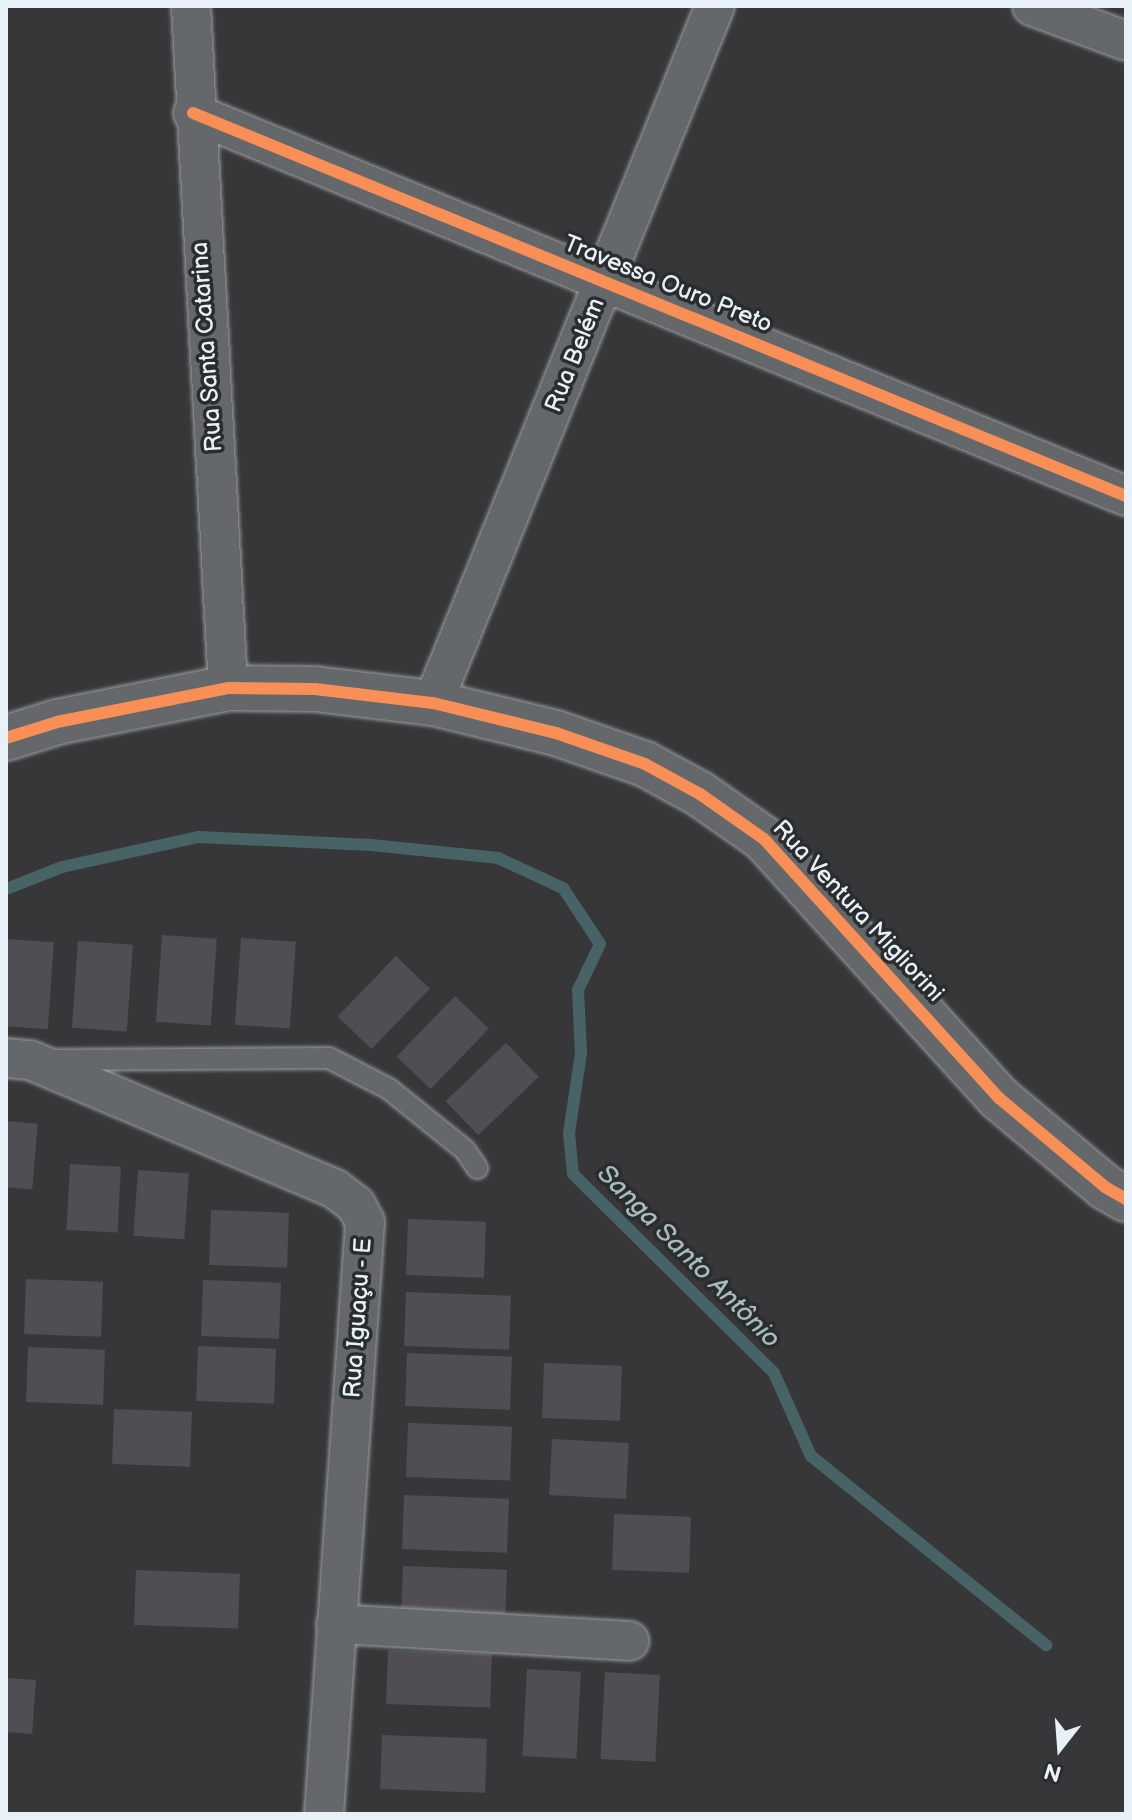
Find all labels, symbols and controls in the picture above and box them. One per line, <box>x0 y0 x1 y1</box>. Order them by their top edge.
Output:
street label: Travessa Ouro Preto <box>560 229 776 339</box>
street label: Rua Santa Catarina <box>185 241 229 453</box>
street label: Rua Belém <box>539 294 611 416</box>
street label: Rua Ventura Migliorini <box>766 814 950 1008</box>
water label: Sanga Santo Antônio <box>590 1159 786 1355</box>
street label: Rua Iguaçu - E <box>338 1236 378 1400</box>
north arrow <box>1020 1708 1100 1788</box>
text: N <box>1041 1756 1065 1787</box>

